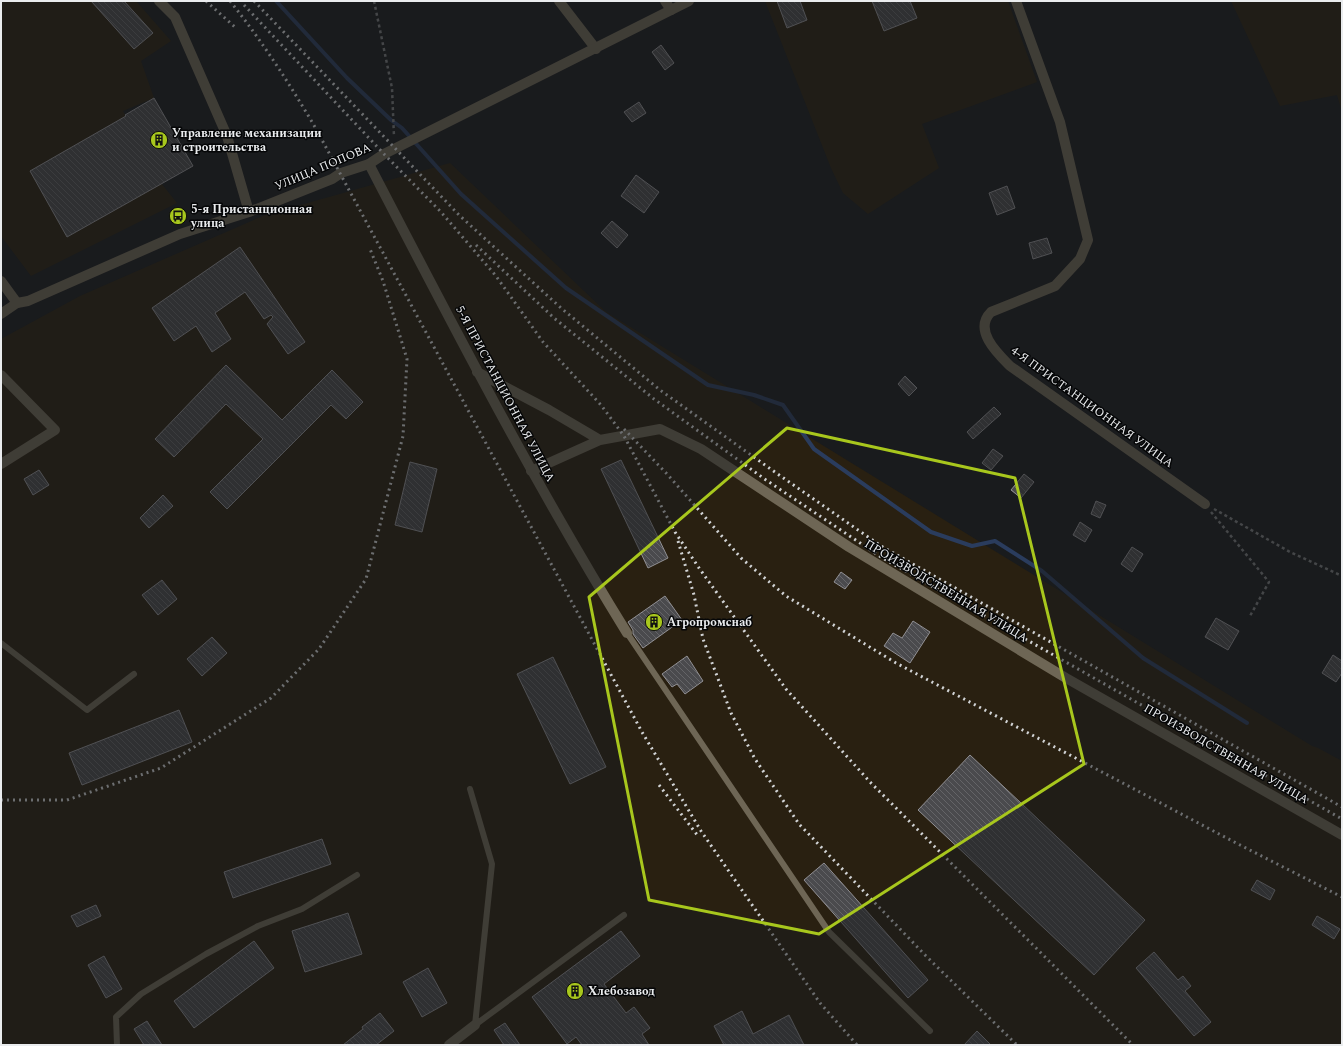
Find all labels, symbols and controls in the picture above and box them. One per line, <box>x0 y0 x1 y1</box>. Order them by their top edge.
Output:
place label: Управление механизации и строительства <box>172 124 322 157</box>
building icon: Управление механизации и строительства <box>149 130 169 150</box>
street label: УЛИЦА ПОПОВА <box>272 138 374 196</box>
place label: 5-я Пристанционная улица <box>190 200 312 233</box>
bus stop icon: 5-я Пристанционная улица <box>168 206 188 226</box>
street label: 5-Я ПРИСТАНЦИОННАЯ УЛИЦА <box>450 302 560 486</box>
street label: 4-Я ПРИСТАНЦИОННАЯ УЛИЦА <box>1007 341 1177 473</box>
street label: ПРОИЗВОДСТВЕННАЯ УЛИЦА <box>861 535 1031 647</box>
building icon: Агропромснаб <box>644 612 664 632</box>
place label: Агропромснаб <box>667 613 752 632</box>
street label: ПРОИЗВОДСТВЕННАЯ УЛИЦА <box>1140 699 1312 809</box>
building icon: Хлебозавод <box>565 981 585 1001</box>
place label: Хлебозавод <box>588 982 655 1001</box>

